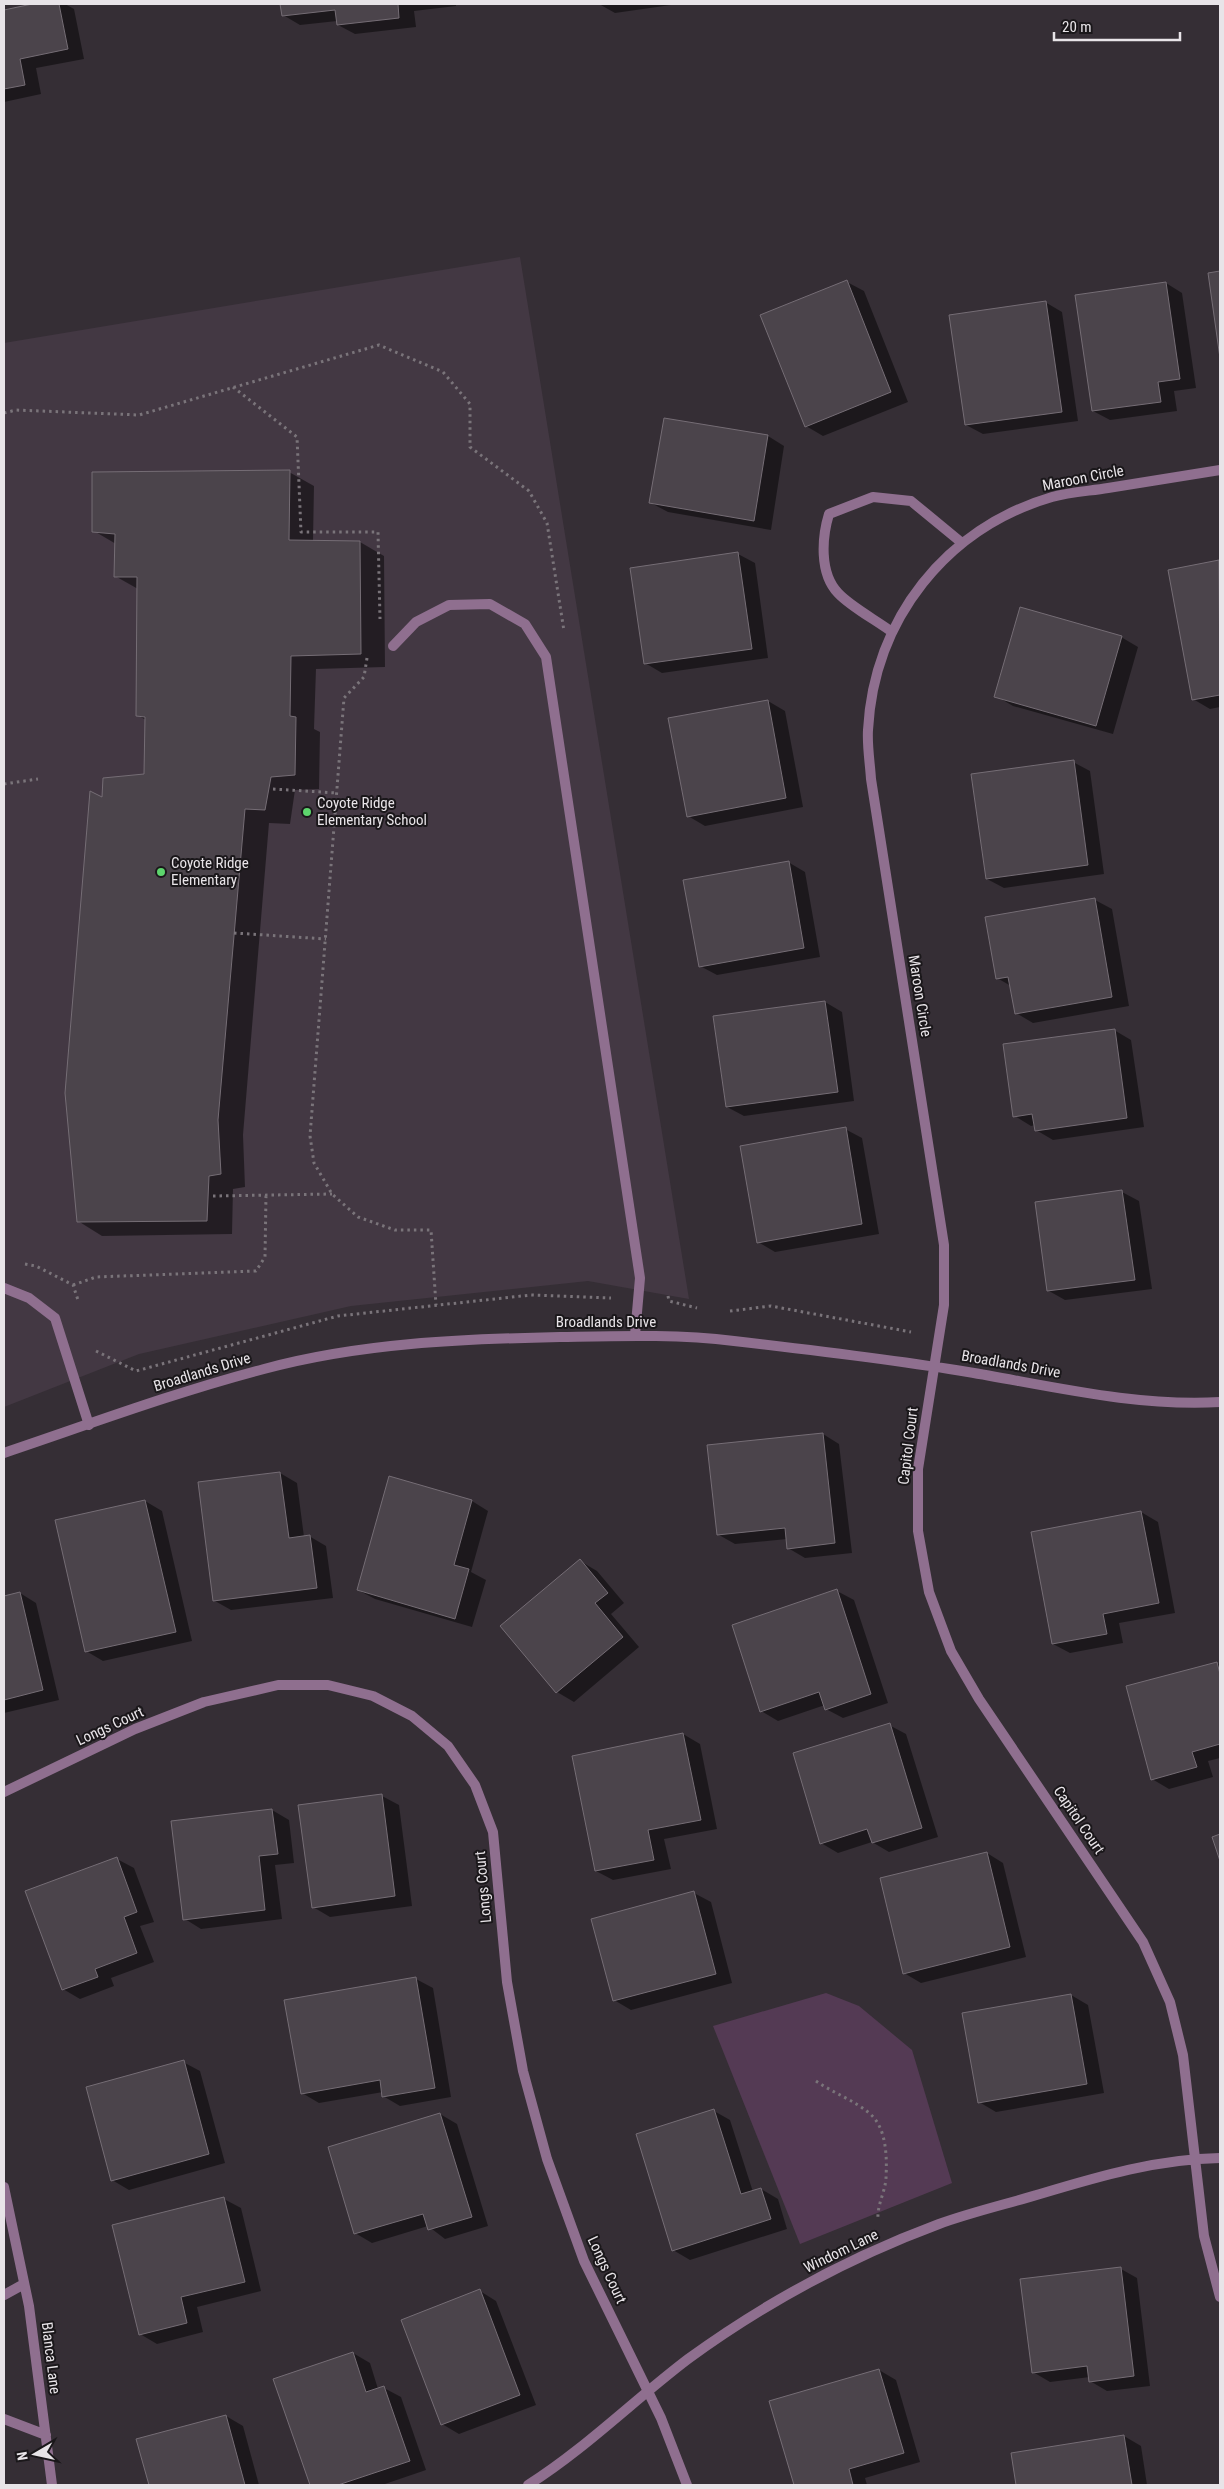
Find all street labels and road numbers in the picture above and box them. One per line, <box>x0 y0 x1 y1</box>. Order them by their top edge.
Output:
street label: Maroon Circle <box>1041 461 1125 495</box>
street label: Maroon Circle <box>905 954 935 1038</box>
street label: Broadlands Drive <box>556 1313 656 1331</box>
street label: Broadlands Drive <box>960 1346 1062 1382</box>
street label: Broadlands Drive <box>151 1349 253 1395</box>
street label: Capitol Court <box>894 1406 922 1486</box>
street label: Longs Court <box>73 1703 147 1749</box>
street label: Capitol Court <box>1050 1783 1108 1857</box>
street label: Longs Court <box>471 1850 495 1924</box>
street label: Windom Lane <box>801 2225 881 2277</box>
street label: Longs Court <box>584 2233 630 2307</box>
street label: Blanca Lane <box>38 2321 64 2395</box>

